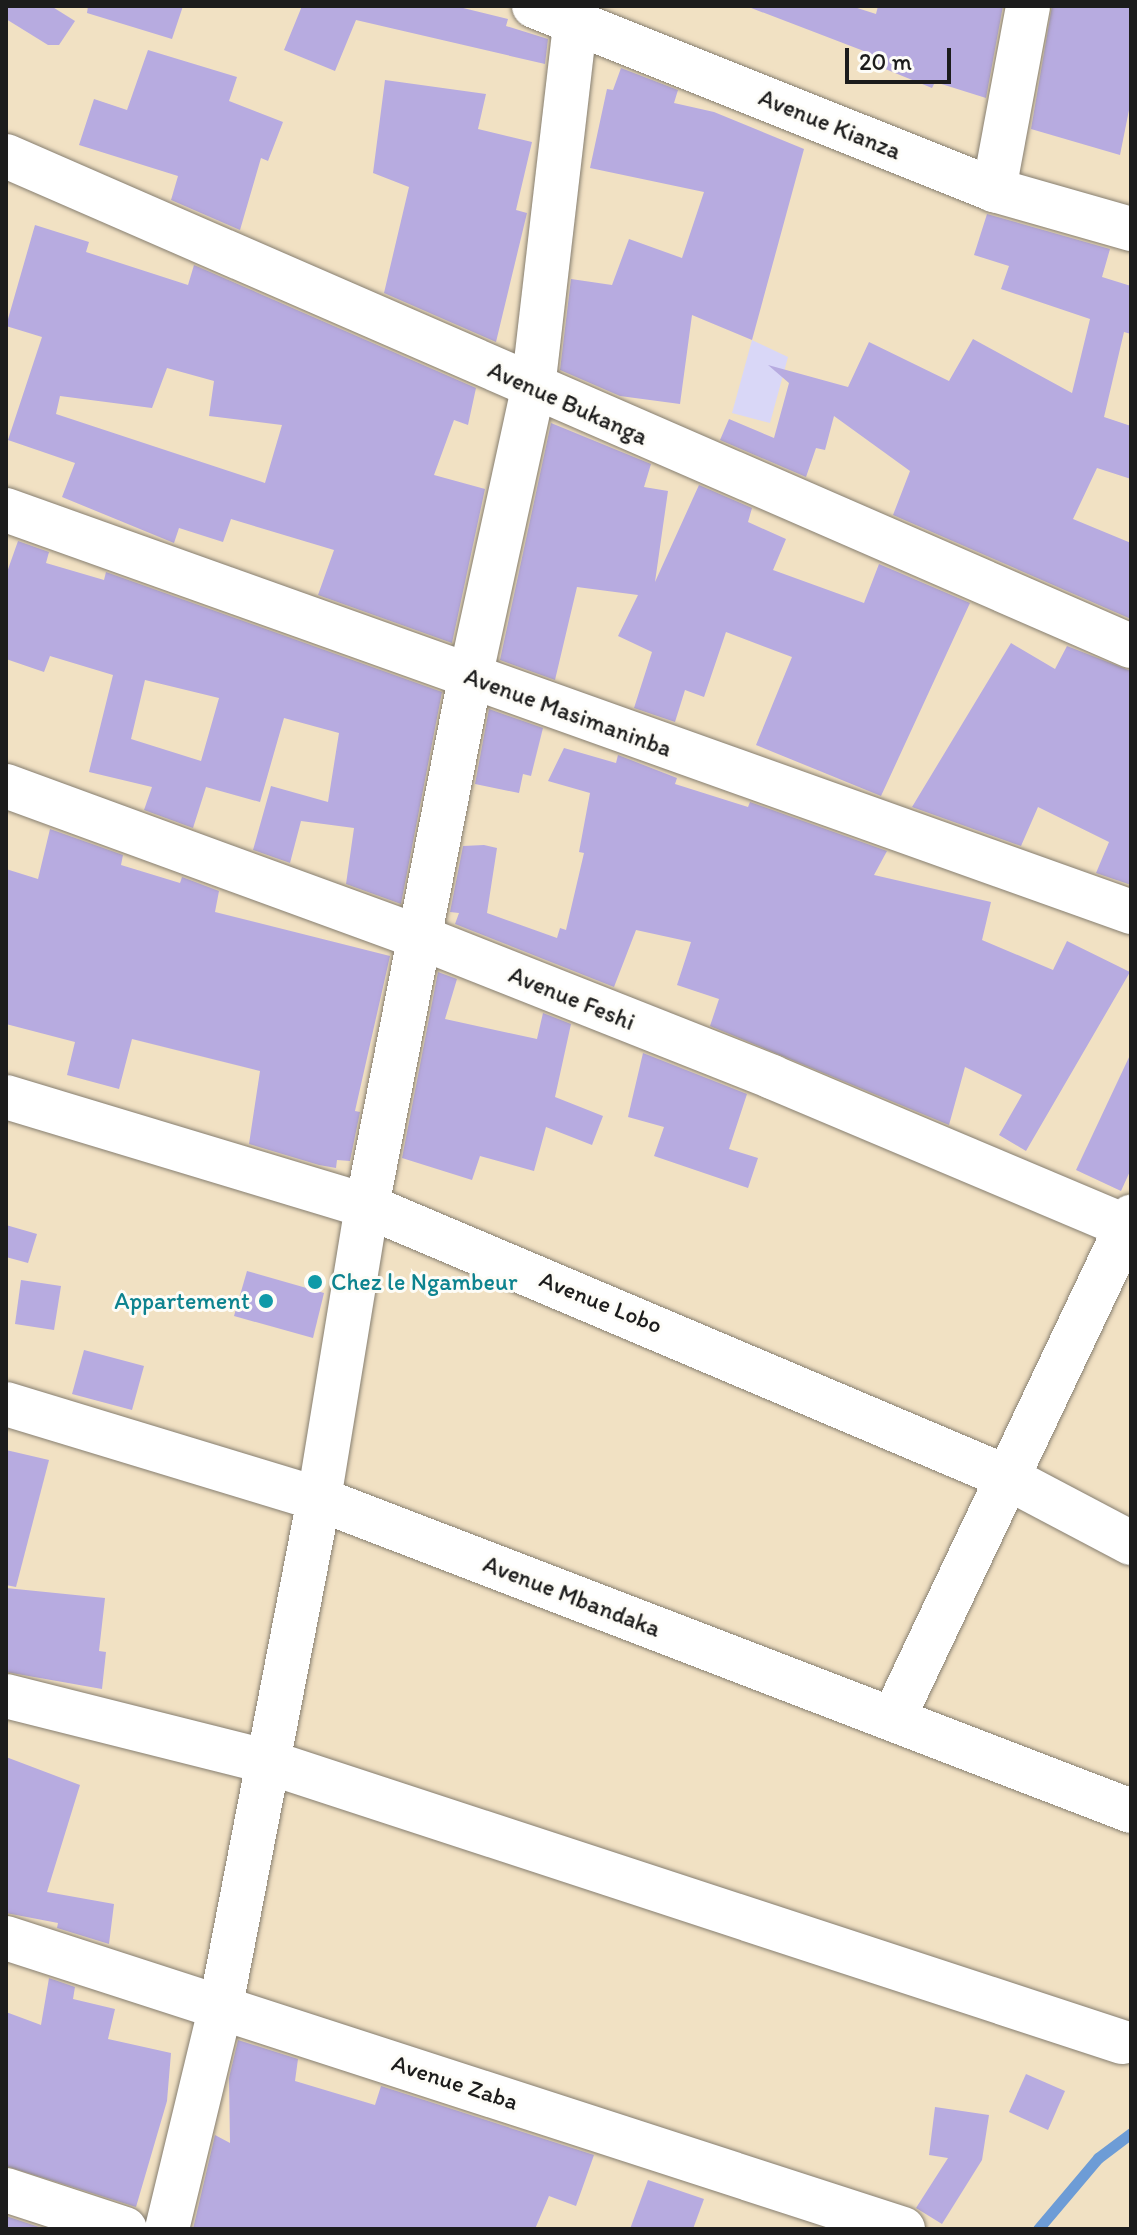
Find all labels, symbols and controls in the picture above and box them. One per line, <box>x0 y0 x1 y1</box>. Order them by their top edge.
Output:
scale bar <box>849 32 955 82</box>
text: 20 m <box>859 47 912 76</box>
street label: Avenue Kianza <box>755 82 905 166</box>
street label: Avenue Bukanga <box>484 355 652 451</box>
street label: Avenue Masimaninba <box>461 661 675 763</box>
street label: Avenue Feshi <box>505 960 639 1036</box>
street label: Avenue Lobo <box>536 1264 666 1340</box>
place label: Chez le Ngambeur <box>331 1268 518 1296</box>
marker: Chez le Ngambeur <box>306 1273 324 1291</box>
place label: Appartement <box>114 1287 250 1315</box>
marker: Appartement <box>257 1292 275 1310</box>
street label: Avenue Mbandaka <box>480 1549 664 1643</box>
street label: Avenue Zaba <box>388 2048 522 2116</box>

